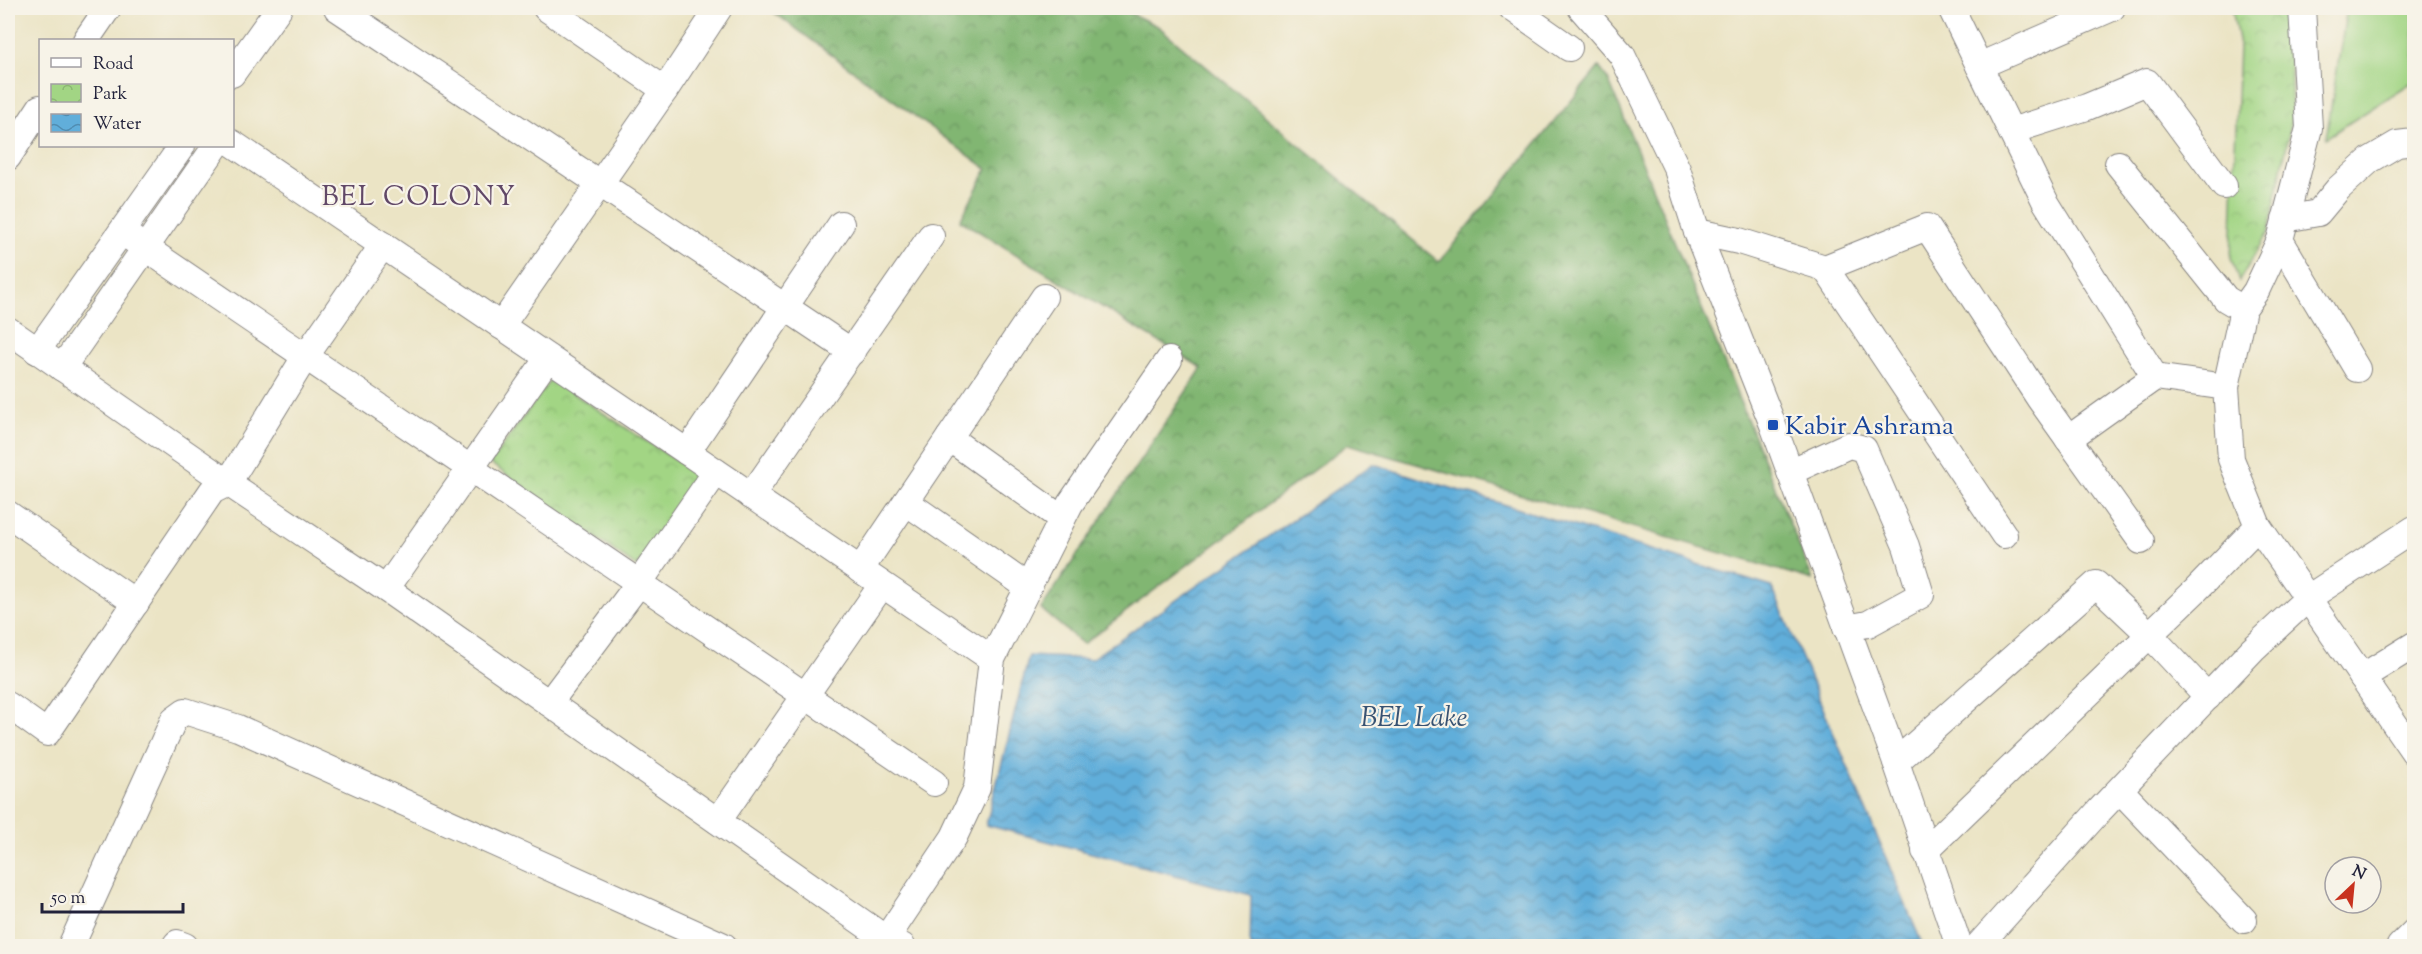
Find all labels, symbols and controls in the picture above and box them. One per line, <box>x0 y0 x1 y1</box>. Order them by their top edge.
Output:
legend <box>39 39 234 147</box>
text: Road <box>93 52 133 78</box>
text: Park <box>93 82 128 108</box>
text: Water <box>93 112 142 138</box>
district label: BEL COLONY <box>322 179 516 218</box>
place label: Kabir Ashrama <box>1785 409 1954 446</box>
marker: Kabir Ashrama <box>1766 418 1780 432</box>
water label: BEL Lake <box>1361 700 1467 739</box>
north arrow <box>2323 855 2383 915</box>
text: N <box>2348 861 2369 887</box>
scale bar <box>42 876 183 914</box>
text: 50 m <box>50 886 86 912</box>

